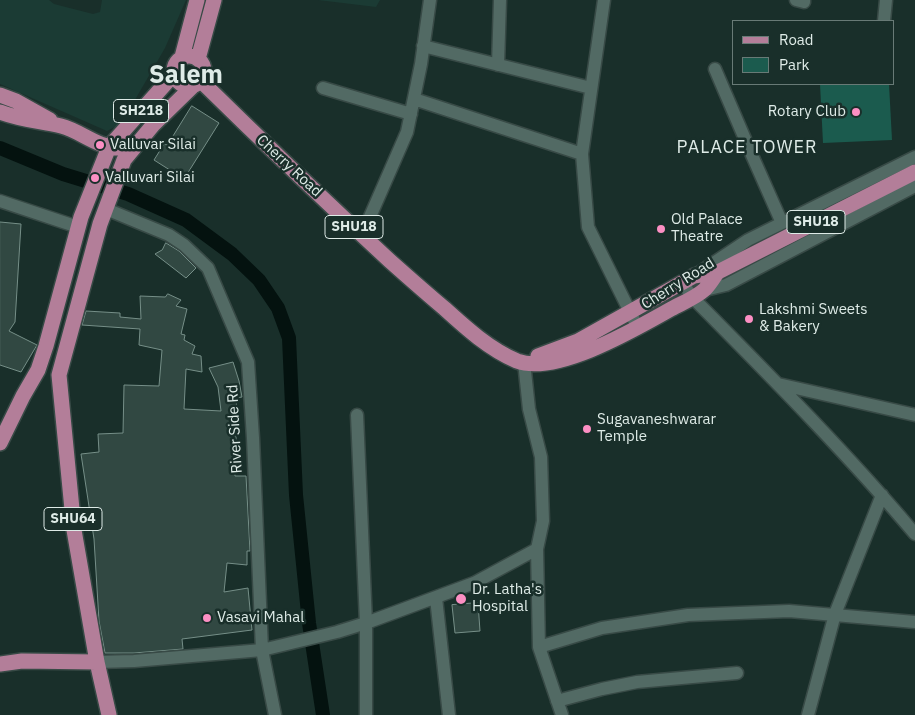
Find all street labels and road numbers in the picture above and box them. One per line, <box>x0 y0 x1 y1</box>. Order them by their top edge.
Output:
road number: SH218 <box>114 100 168 122</box>
street label: Cherry Road <box>253 131 325 201</box>
road number: SHU18 <box>787 210 845 233</box>
road number: SHU18 <box>325 216 383 238</box>
street label: Cherry Road <box>638 254 718 314</box>
street label: River Side Rd <box>224 384 246 474</box>
road number: SHU64 <box>44 508 102 530</box>

